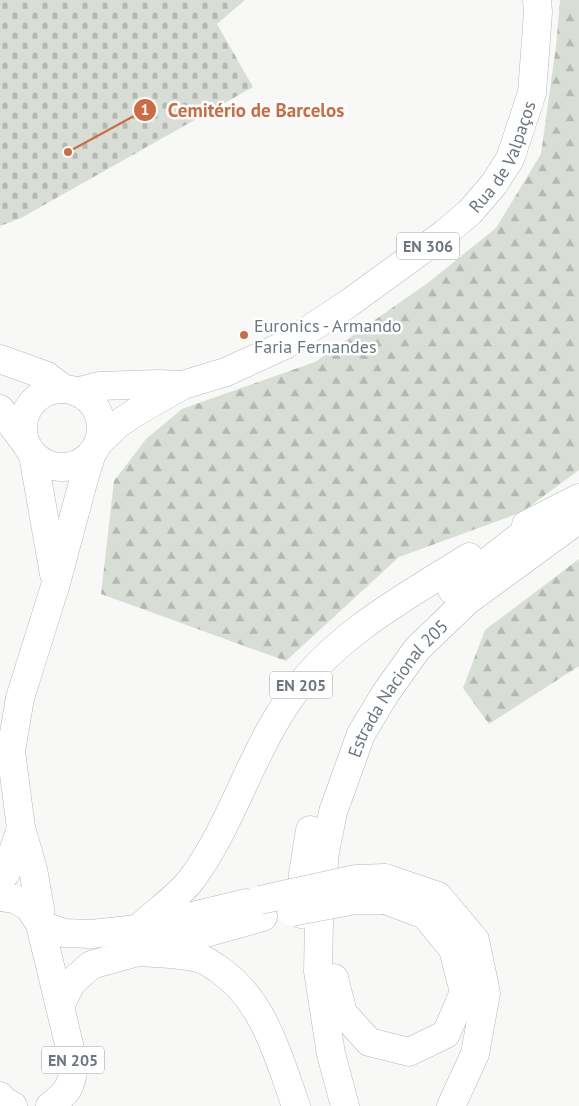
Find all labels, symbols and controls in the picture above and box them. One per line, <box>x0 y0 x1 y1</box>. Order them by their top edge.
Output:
callout: Cemitério de Barcelos <box>133 93 354 127</box>
text: Cemitério de Barcelos <box>168 98 344 122</box>
street label: Rua de Valpaços <box>463 98 540 217</box>
text: 1 <box>141 100 149 119</box>
road number: EN 306 <box>397 232 459 260</box>
place label: Euronics - Armando Faria Fernandes <box>254 314 402 358</box>
marker: Euronics - Armando Faria Fernandes <box>238 329 250 341</box>
street label: Estrada Nacional 205 <box>342 614 453 760</box>
road number: EN 205 <box>270 672 332 698</box>
road number: EN 205 <box>42 1046 104 1074</box>

